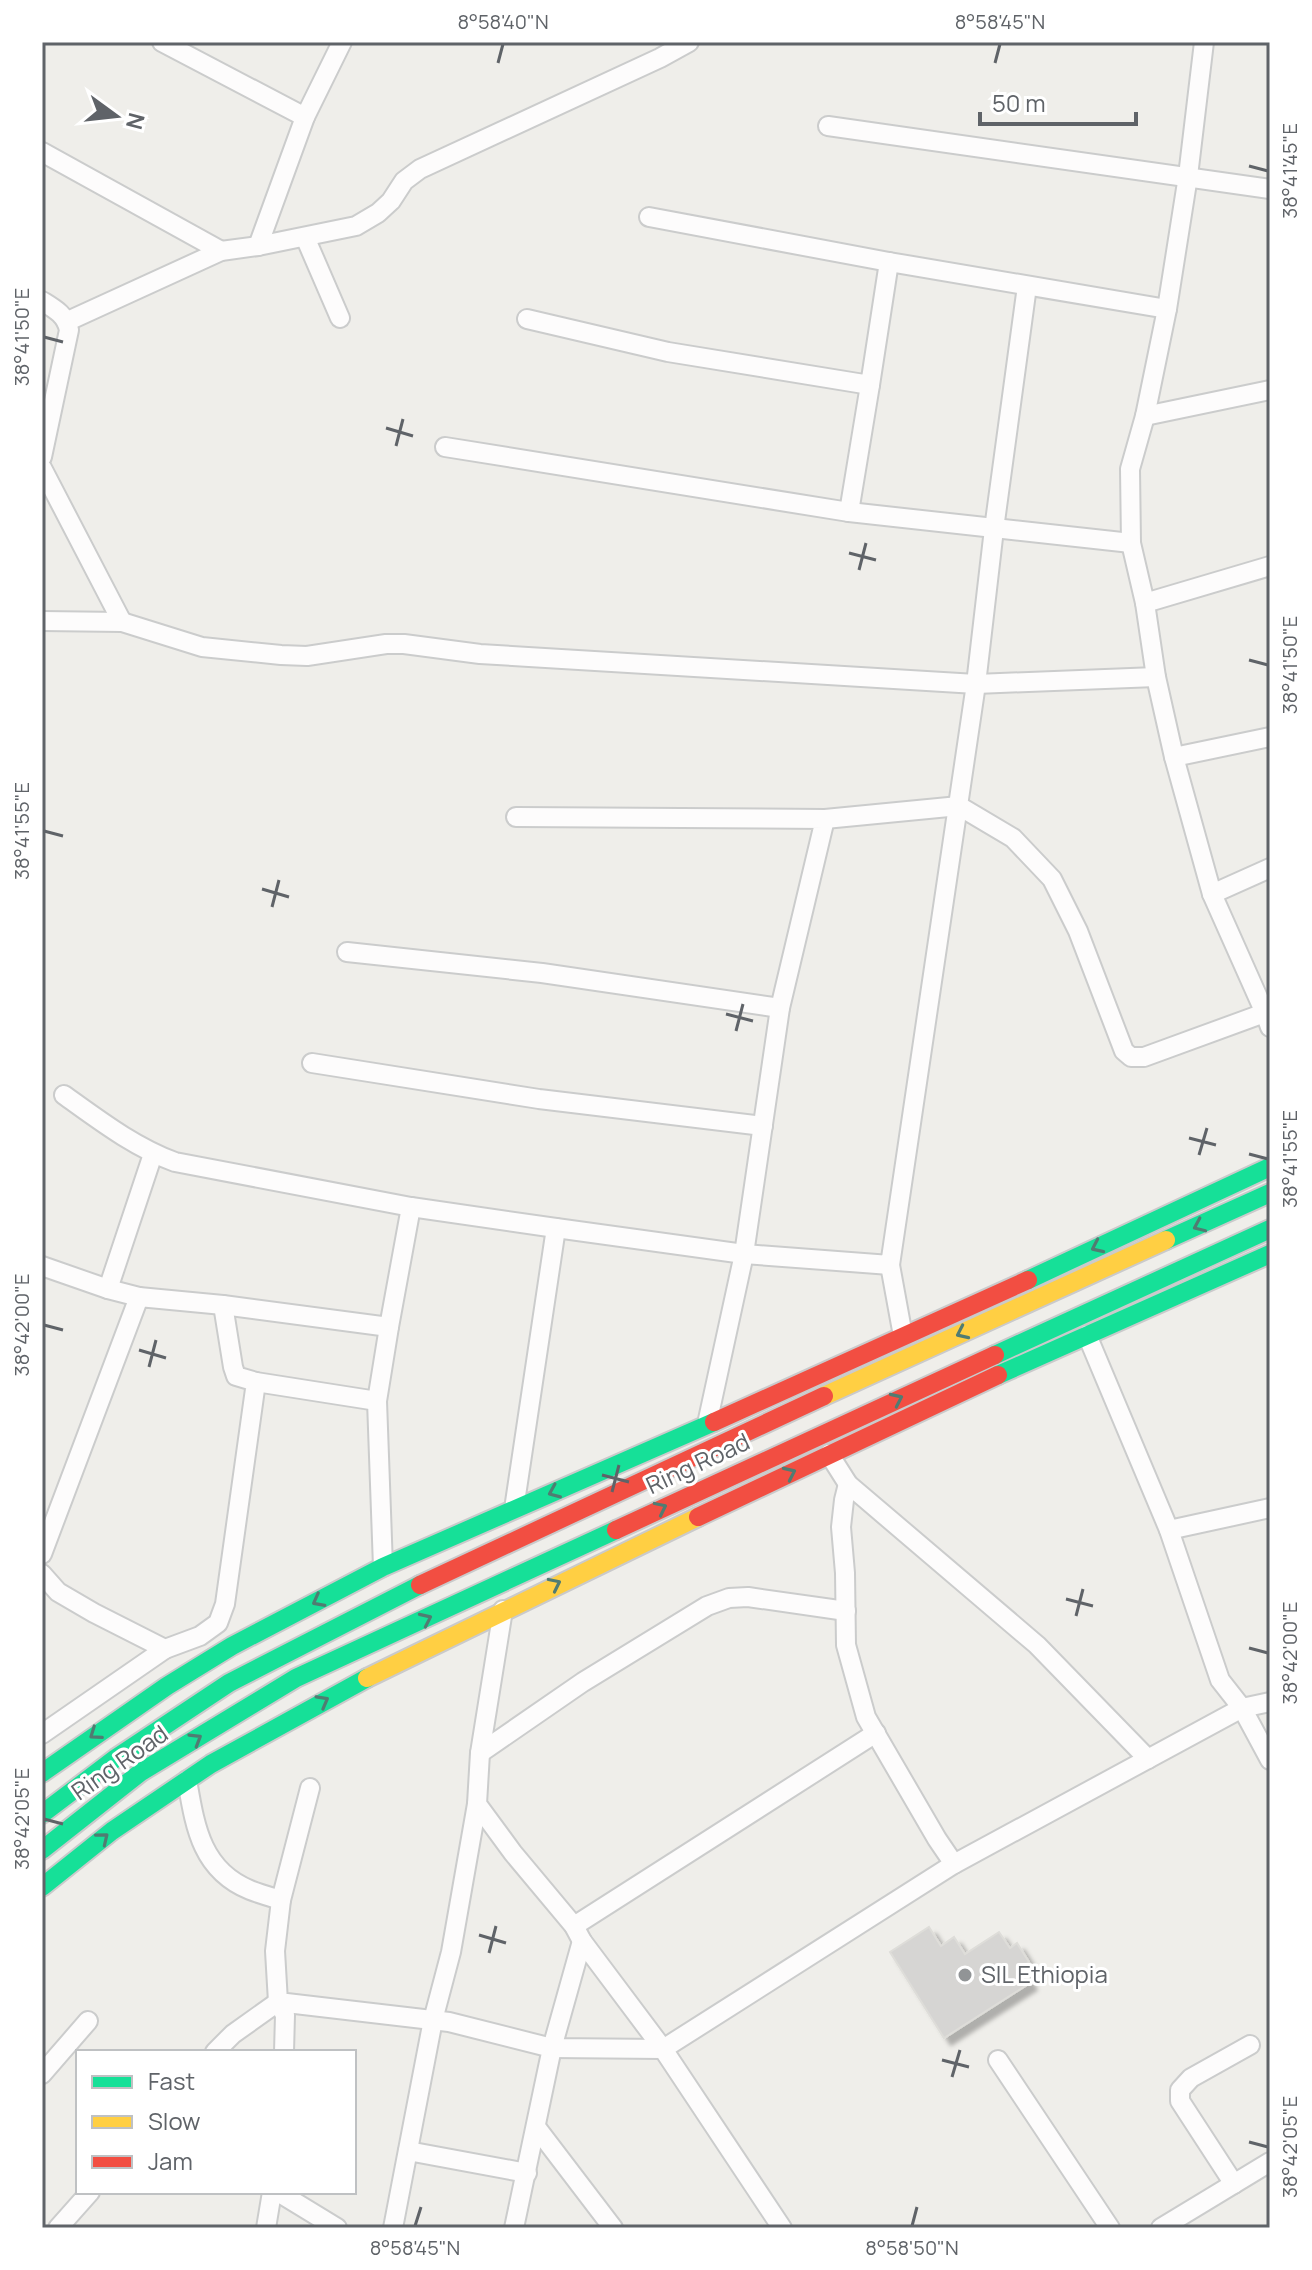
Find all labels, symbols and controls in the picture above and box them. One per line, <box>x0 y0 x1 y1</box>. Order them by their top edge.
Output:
text: 8°58'40"N <box>457 8 549 35</box>
text: 8°58'45"N <box>955 8 1045 35</box>
north arrow <box>76 76 156 156</box>
scale bar <box>980 76 1136 126</box>
text: 50 m <box>992 86 1046 119</box>
text: N <box>119 110 152 133</box>
text: 38°41'45"E <box>1276 123 1303 219</box>
text: 38°41'50"E <box>8 288 35 386</box>
text: 38°41'50"E <box>1276 616 1303 714</box>
text: 38°41'55"E <box>8 782 35 880</box>
text: 38°41'55"E <box>1276 1110 1303 1208</box>
one-way arrow <box>1193 1216 1207 1232</box>
one-way arrow <box>1091 1237 1106 1253</box>
text: 38°42'00"E <box>8 1274 35 1376</box>
one-way arrow <box>956 1323 970 1339</box>
one-way arrow <box>889 1393 903 1409</box>
street label: Ring Road <box>640 1424 755 1501</box>
one-way arrow <box>782 1467 797 1483</box>
one-way arrow <box>548 1482 562 1499</box>
one-way arrow <box>652 1502 667 1518</box>
one-way arrow <box>547 1578 562 1594</box>
one-way arrow <box>312 1592 327 1607</box>
text: 38°42'00"E <box>1276 1602 1303 1704</box>
one-way arrow <box>417 1613 432 1629</box>
one-way arrow <box>314 1695 329 1711</box>
street label: Ring Road <box>64 1716 174 1807</box>
one-way arrow <box>90 1724 104 1739</box>
one-way arrow <box>187 1733 202 1749</box>
text: 38°42'05"E <box>8 1768 35 1870</box>
one-way arrow <box>94 1834 109 1848</box>
place label: SIL Ethiopia <box>981 1957 1108 1990</box>
marker: SIL Ethiopia <box>956 1966 974 1984</box>
legend <box>76 2050 356 2194</box>
text: Fast <box>148 2064 195 2097</box>
text: 38°42'05"E <box>1276 2096 1303 2198</box>
text: Slow <box>148 2104 201 2137</box>
text: Jam <box>148 2144 193 2177</box>
text: 8°58'45"N <box>370 2234 460 2261</box>
text: 8°58'50"N <box>865 2234 959 2261</box>

